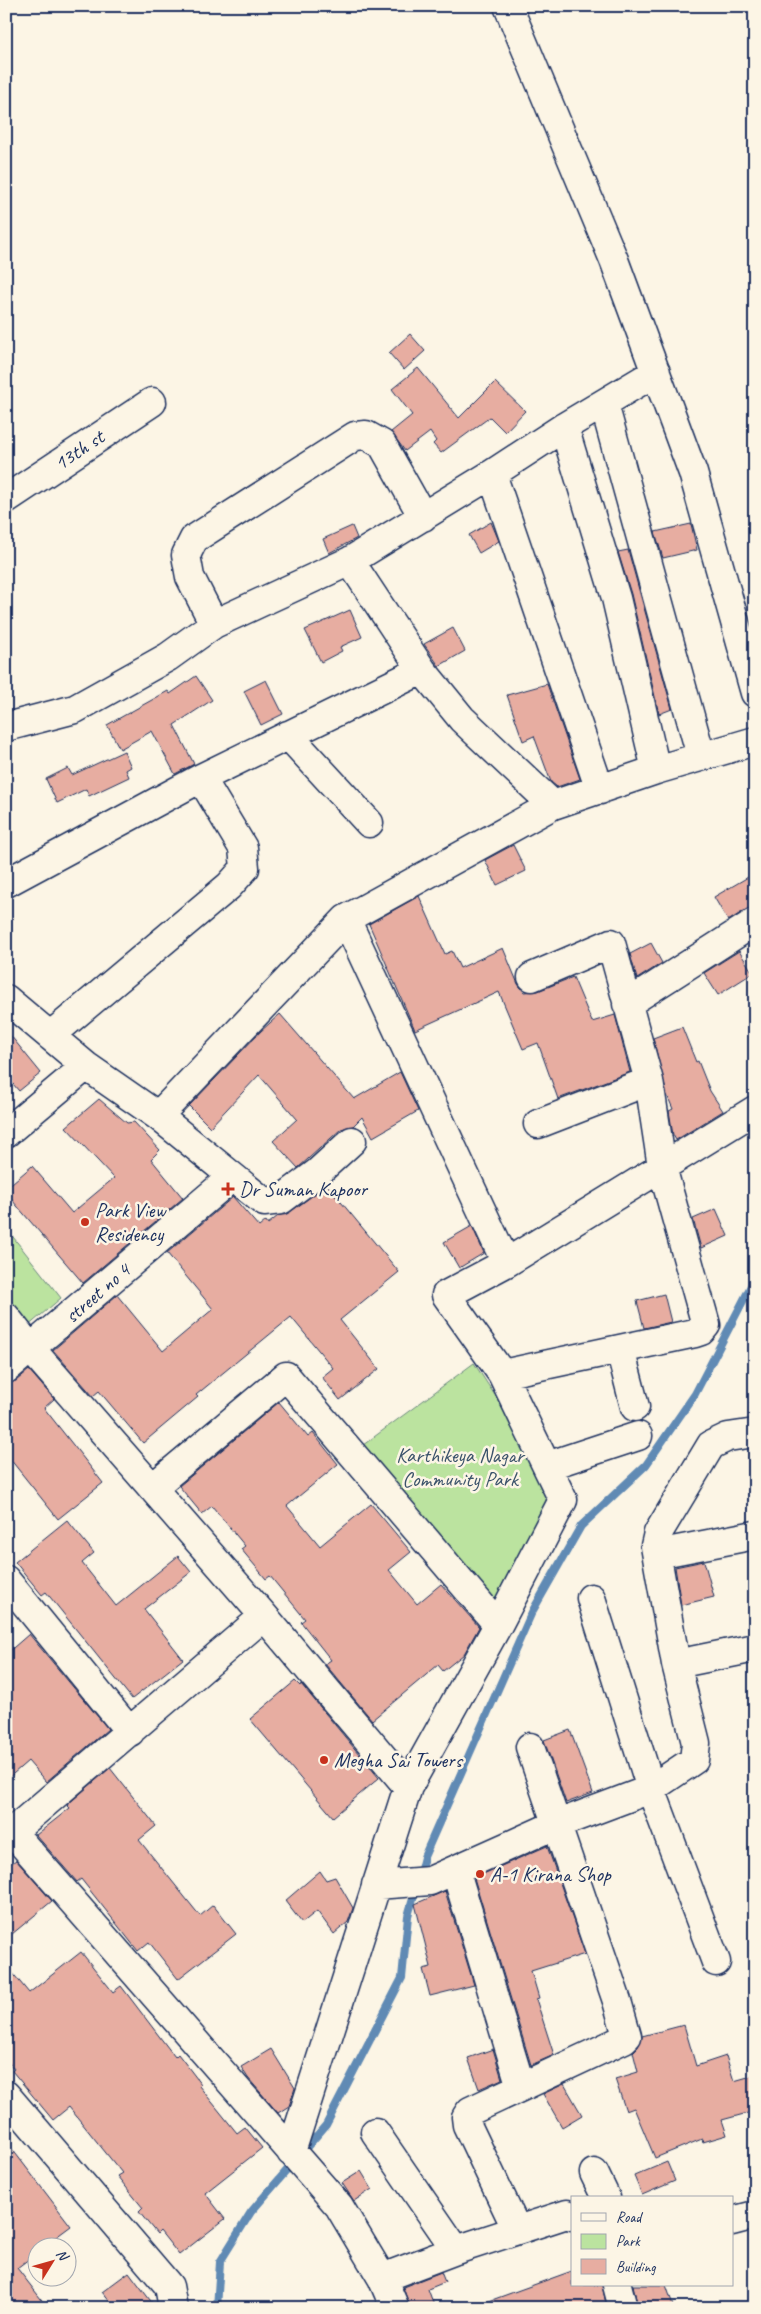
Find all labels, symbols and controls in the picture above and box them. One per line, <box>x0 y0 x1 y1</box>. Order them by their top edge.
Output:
street label: 13th st <box>49 423 111 476</box>
place label: Dr Suman Kapoor <box>239 1176 369 1202</box>
marker: Dr Suman Kapoor <box>221 1182 235 1196</box>
place label: Park View Residency <box>95 1197 167 1247</box>
marker: Park View Residency <box>79 1216 91 1228</box>
street label: street no 4 <box>59 1256 137 1329</box>
park label: Karthikeya Nagar Community Park <box>396 1442 526 1492</box>
place label: Megha Sai Towers <box>334 1747 464 1773</box>
marker: Megha Sai Towers <box>318 1754 330 1766</box>
place label: A-1 Kirana Shop <box>490 1861 612 1887</box>
marker: A-1 Kirana Shop <box>474 1868 486 1880</box>
legend <box>571 2196 734 2286</box>
text: Road <box>616 2208 643 2227</box>
text: Park <box>616 2232 641 2251</box>
north arrow <box>28 2236 78 2286</box>
text: N <box>53 2246 73 2265</box>
text: Building <box>616 2258 656 2277</box>

